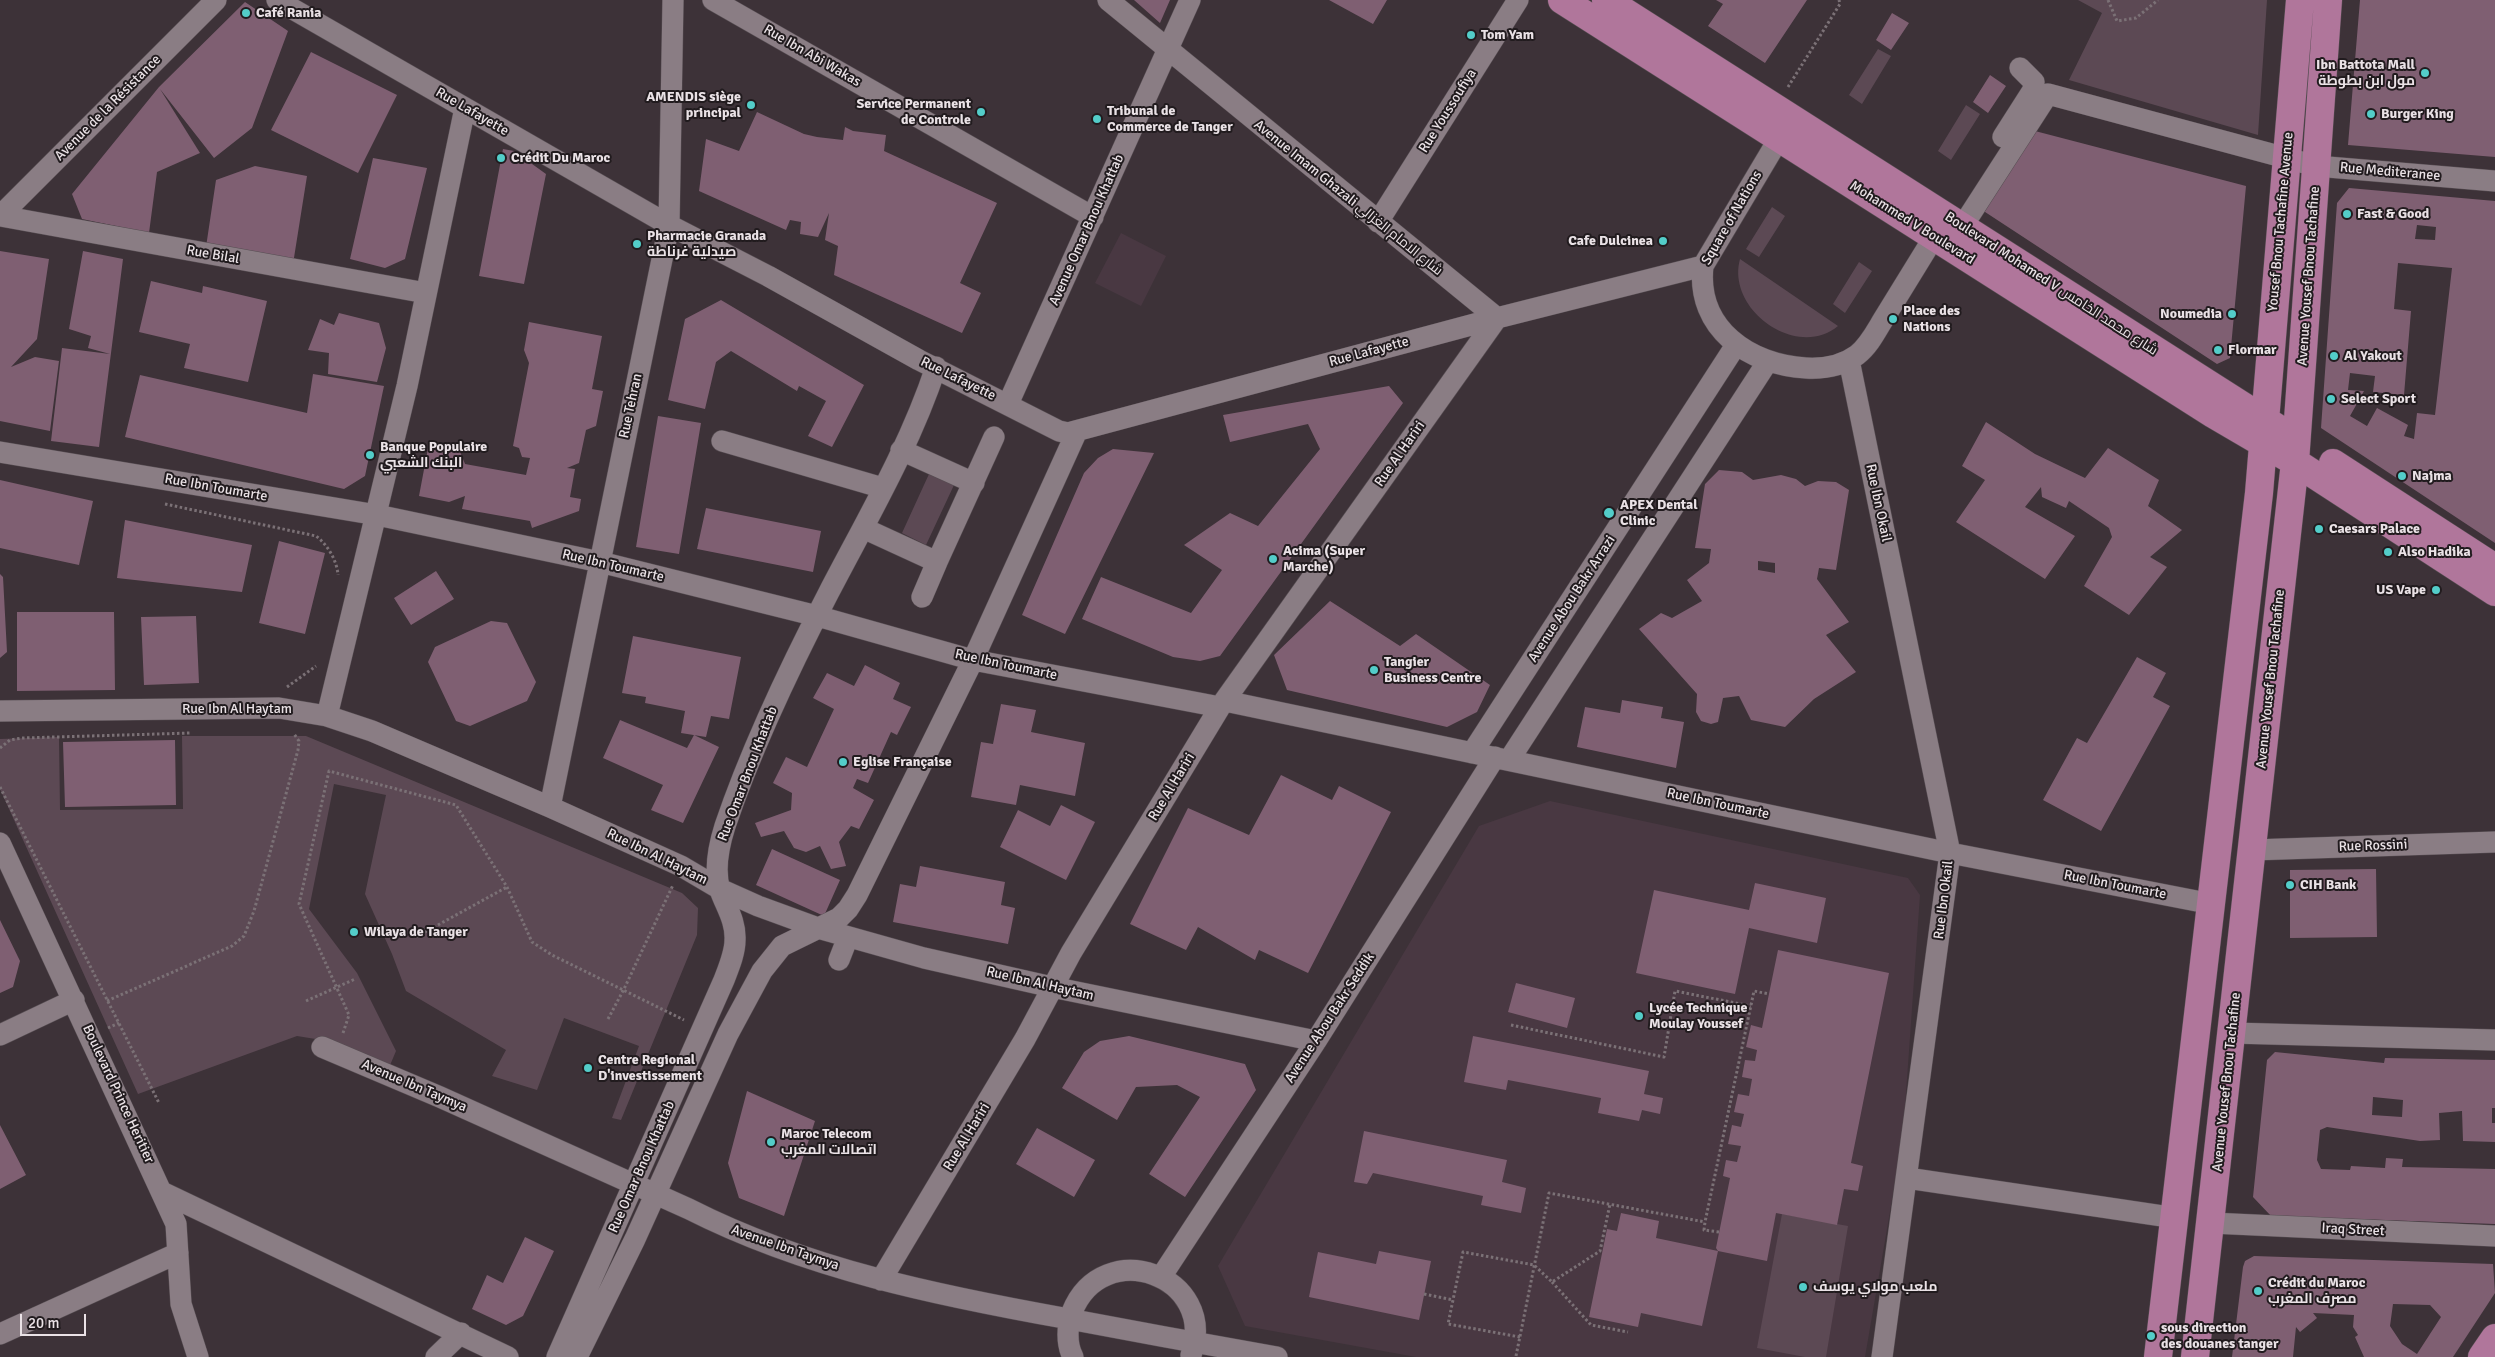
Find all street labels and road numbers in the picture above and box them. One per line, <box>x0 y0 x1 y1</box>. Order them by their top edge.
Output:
street label: Rue Ibn Abi Wakas <box>760 21 864 91</box>
street label: Avenue de la Résistance <box>51 51 165 165</box>
street label: Rue Youssoufiya <box>1416 66 1480 156</box>
street label: Rue Lafayette <box>432 84 512 140</box>
street label: Avenue Imam Ghazali شارع الامام الغزالي <box>1250 117 1446 279</box>
street label: Yousef Bnou Tachafine Avenue <box>2265 132 2297 312</box>
street label: Avenue Omar Bnou Khattab <box>1046 152 1128 308</box>
street label: Rue Mediteranee <box>2339 159 2441 185</box>
street label: Square of Nations <box>1698 168 1766 268</box>
street label: Mohammed V Boulevard <box>1846 178 1978 268</box>
street label: Avenue Yousef Bnou Tachafine <box>2294 186 2324 366</box>
street label: Boulevard Mohamed V شارع محمد الخامس <box>1941 209 2161 359</box>
street label: Rue Bilal <box>185 242 241 268</box>
street label: Rue Lafayette <box>1327 333 1411 371</box>
street label: Rue Lafayette <box>918 354 998 404</box>
street label: Rue Tehran <box>616 372 646 440</box>
street label: Rue Al Hariri <box>1371 418 1429 490</box>
street label: Rue Ibn Okail <box>1862 462 1894 544</box>
street label: Rue Ibn Toumarte <box>163 471 269 505</box>
street label: Avenue Abou Bakr Arrazi <box>1525 533 1619 665</box>
street label: Rue Ibn Toumarte <box>560 546 666 586</box>
street label: Avenue Yousef Bnou Tachafine <box>2253 589 2289 769</box>
street label: Rue Ibn Toumarte <box>953 646 1059 684</box>
street label: Rue Ibn Al Haytam <box>182 701 292 717</box>
street label: Rue Omar Bnou Khattab <box>715 704 781 844</box>
street label: Rue Al Hariri <box>1145 750 1199 824</box>
street label: Rue Ibn Toumarte <box>1665 785 1771 823</box>
street label: Rue Ibn Al Haytam <box>604 825 710 889</box>
street label: Rue Rossini <box>2338 836 2408 856</box>
street label: Rue Ibn Okail <box>1931 860 1957 940</box>
street label: Rue Ibn Toumarte <box>2062 867 2168 903</box>
street label: Avenue Abou Bakr Seddik <box>1282 950 1378 1086</box>
street label: Rue Ibn Al Haytam <box>985 963 1095 1005</box>
street label: Avenue Yousef Bnou Tachafine <box>2209 992 2245 1172</box>
street label: Boulevard Prince Heritier <box>79 1022 157 1166</box>
street label: Avenue Ibn Taymya <box>359 1056 469 1116</box>
street label: Rue Omar Bnou Khattab <box>605 1098 679 1236</box>
street label: Rue Al Hariri <box>940 1100 994 1174</box>
street label: Iraq Street <box>2321 1220 2385 1240</box>
street label: Avenue Ibn Taymya <box>729 1222 841 1274</box>

